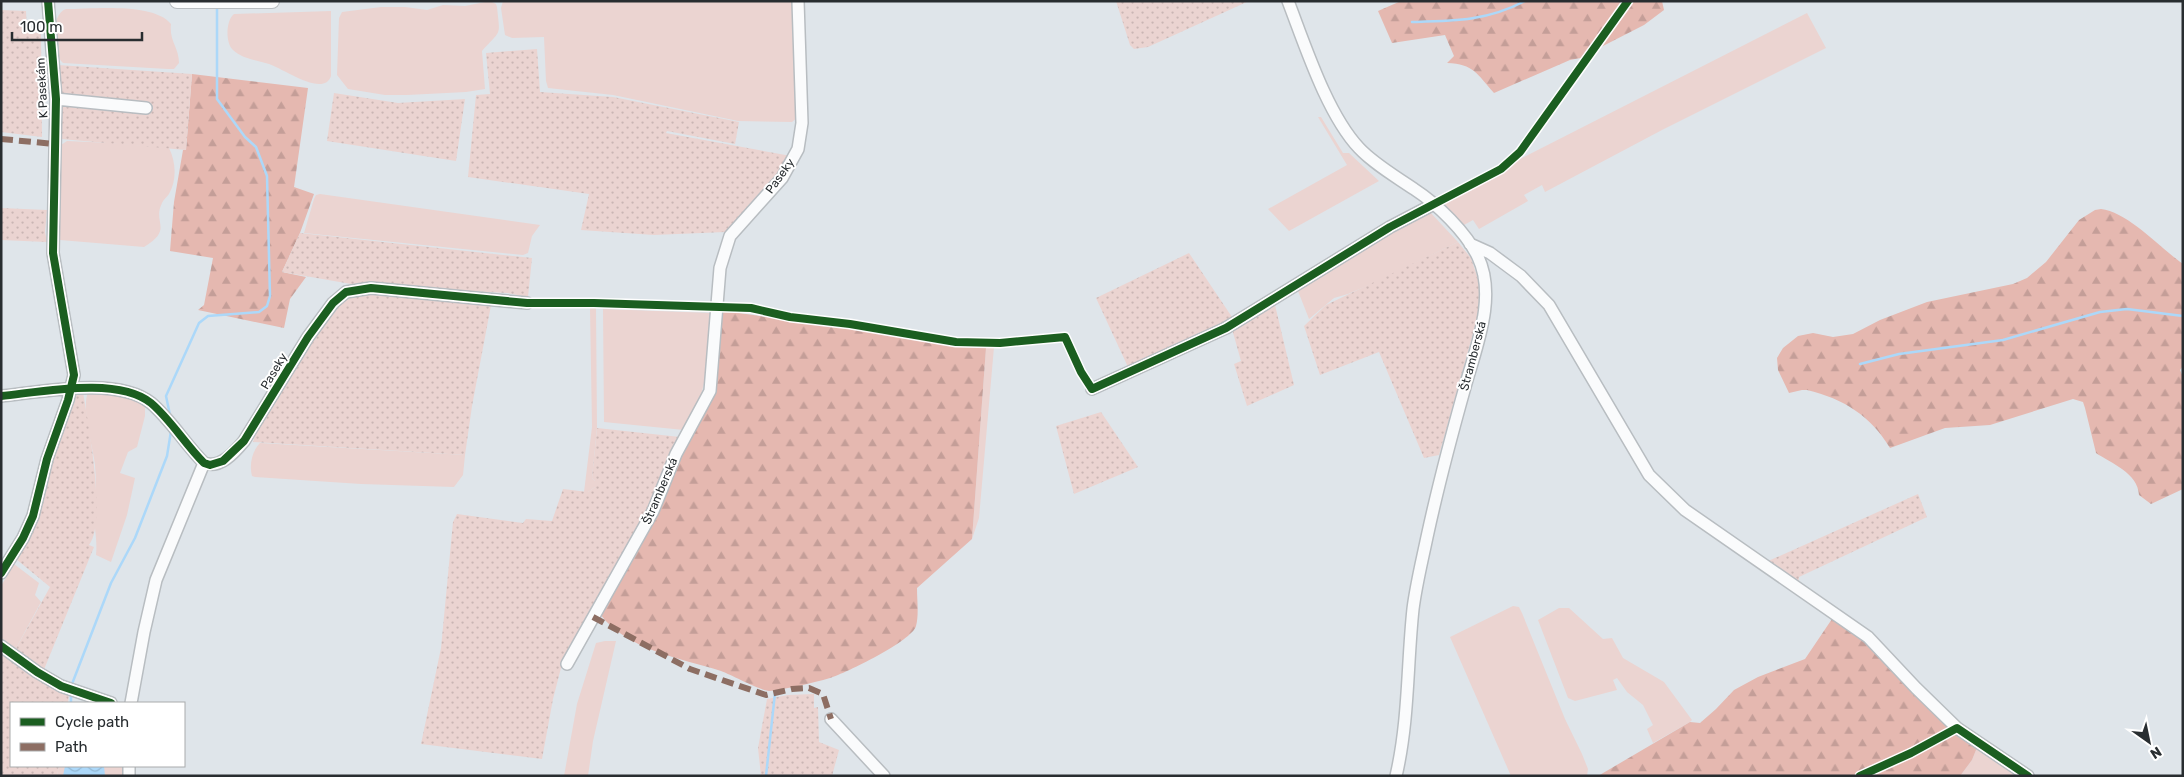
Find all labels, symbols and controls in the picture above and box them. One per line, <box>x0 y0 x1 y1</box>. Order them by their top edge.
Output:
scale bar <box>12 10 142 42</box>
text: 100 m <box>20 18 62 36</box>
street label: K Pasekám <box>33 57 51 119</box>
street label: Paseky <box>763 155 798 196</box>
street label: Štramberská <box>1457 320 1489 392</box>
street label: Paseky <box>258 350 290 392</box>
street label: Štramberská <box>640 456 680 526</box>
legend <box>10 702 185 767</box>
text: Cycle path <box>55 713 129 731</box>
north arrow <box>2124 717 2174 767</box>
text: Path <box>55 738 88 756</box>
text: N <box>2147 743 2165 762</box>

